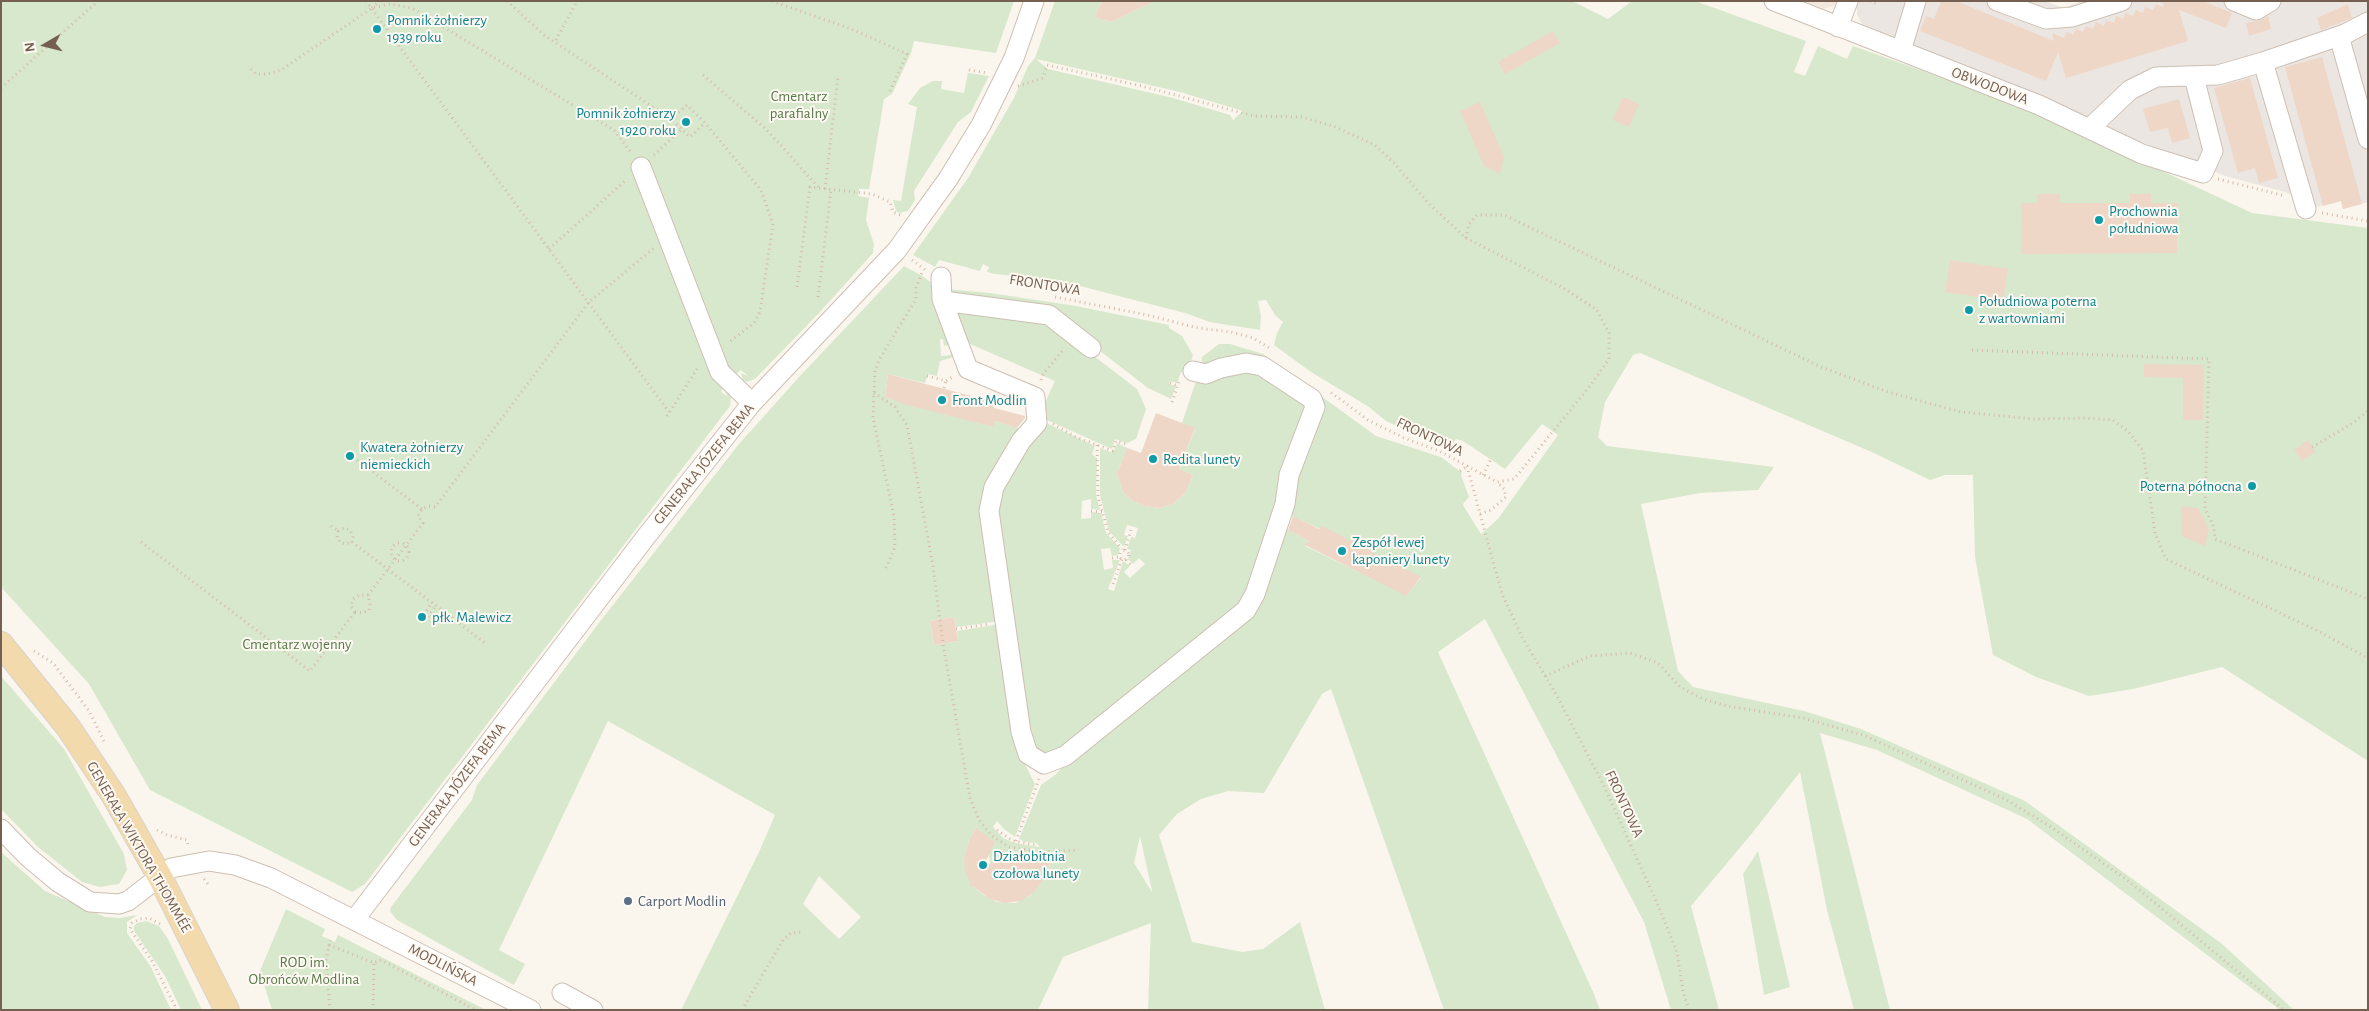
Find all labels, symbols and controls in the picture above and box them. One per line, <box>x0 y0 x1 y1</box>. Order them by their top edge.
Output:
place label: Pomnik żołnierzy 1939 roku <box>387 11 487 46</box>
north arrow <box>20 20 70 70</box>
marker: Pomnik żołnierzy 1939 roku <box>371 23 383 35</box>
text: N <box>23 41 38 53</box>
street label: OBWODOWA <box>1949 63 2031 109</box>
park label: Cmentarz parafialny <box>770 87 828 122</box>
place label: Pomnik żołnierzy 1920 roku <box>576 104 676 139</box>
marker: Pomnik żołnierzy 1920 roku <box>680 116 692 128</box>
place label: Prochownia południowa <box>2109 202 2179 237</box>
marker: Prochownia południowa <box>2093 214 2105 226</box>
street label: FRONTOWA <box>1008 270 1082 300</box>
place label: Południowa poterna z wartowniami <box>1979 292 2097 327</box>
marker: Południowa poterna z wartowniami <box>1963 304 1975 316</box>
place label: Front Modlin <box>952 391 1027 409</box>
marker: Front Modlin <box>936 394 948 406</box>
street label: GENERAŁA JÓZEFA BEMA <box>650 400 758 528</box>
street label: FRONTOWA <box>1394 414 1466 460</box>
place label: Kwatera żołnierzy niemieckich <box>360 438 463 473</box>
marker: Kwatera żołnierzy niemieckich <box>344 450 356 462</box>
place label: Redita lunety <box>1163 450 1240 468</box>
marker: Redita lunety <box>1147 453 1159 465</box>
place label: Poterna północna <box>2140 477 2242 495</box>
marker: Poterna północna <box>2246 480 2258 492</box>
place label: Zespół lewej kaponiery lunety <box>1352 533 1450 568</box>
marker: Zespół lewej kaponiery lunety <box>1336 545 1348 557</box>
place label: płk. Malewicz <box>432 608 511 626</box>
marker: płk. Malewicz <box>416 611 428 623</box>
park label: Cmentarz wojenny <box>243 635 351 653</box>
street label: GENERAŁA JÓZEFA BEMA <box>405 720 509 850</box>
street label: GENERAŁA WIKTORA THOMMÉE <box>83 758 195 936</box>
street label: FRONTOWA <box>1601 768 1647 840</box>
place label: Działobitnia czołowa lunety <box>993 847 1079 882</box>
marker: Działobitnia czołowa lunety <box>977 859 989 871</box>
place label: Carport Modlin <box>638 892 726 910</box>
marker: Carport Modlin <box>622 895 634 907</box>
street label: MODLIŃSKA <box>405 940 481 990</box>
park label: ROD im. Obrońców Modlina <box>248 953 360 988</box>

